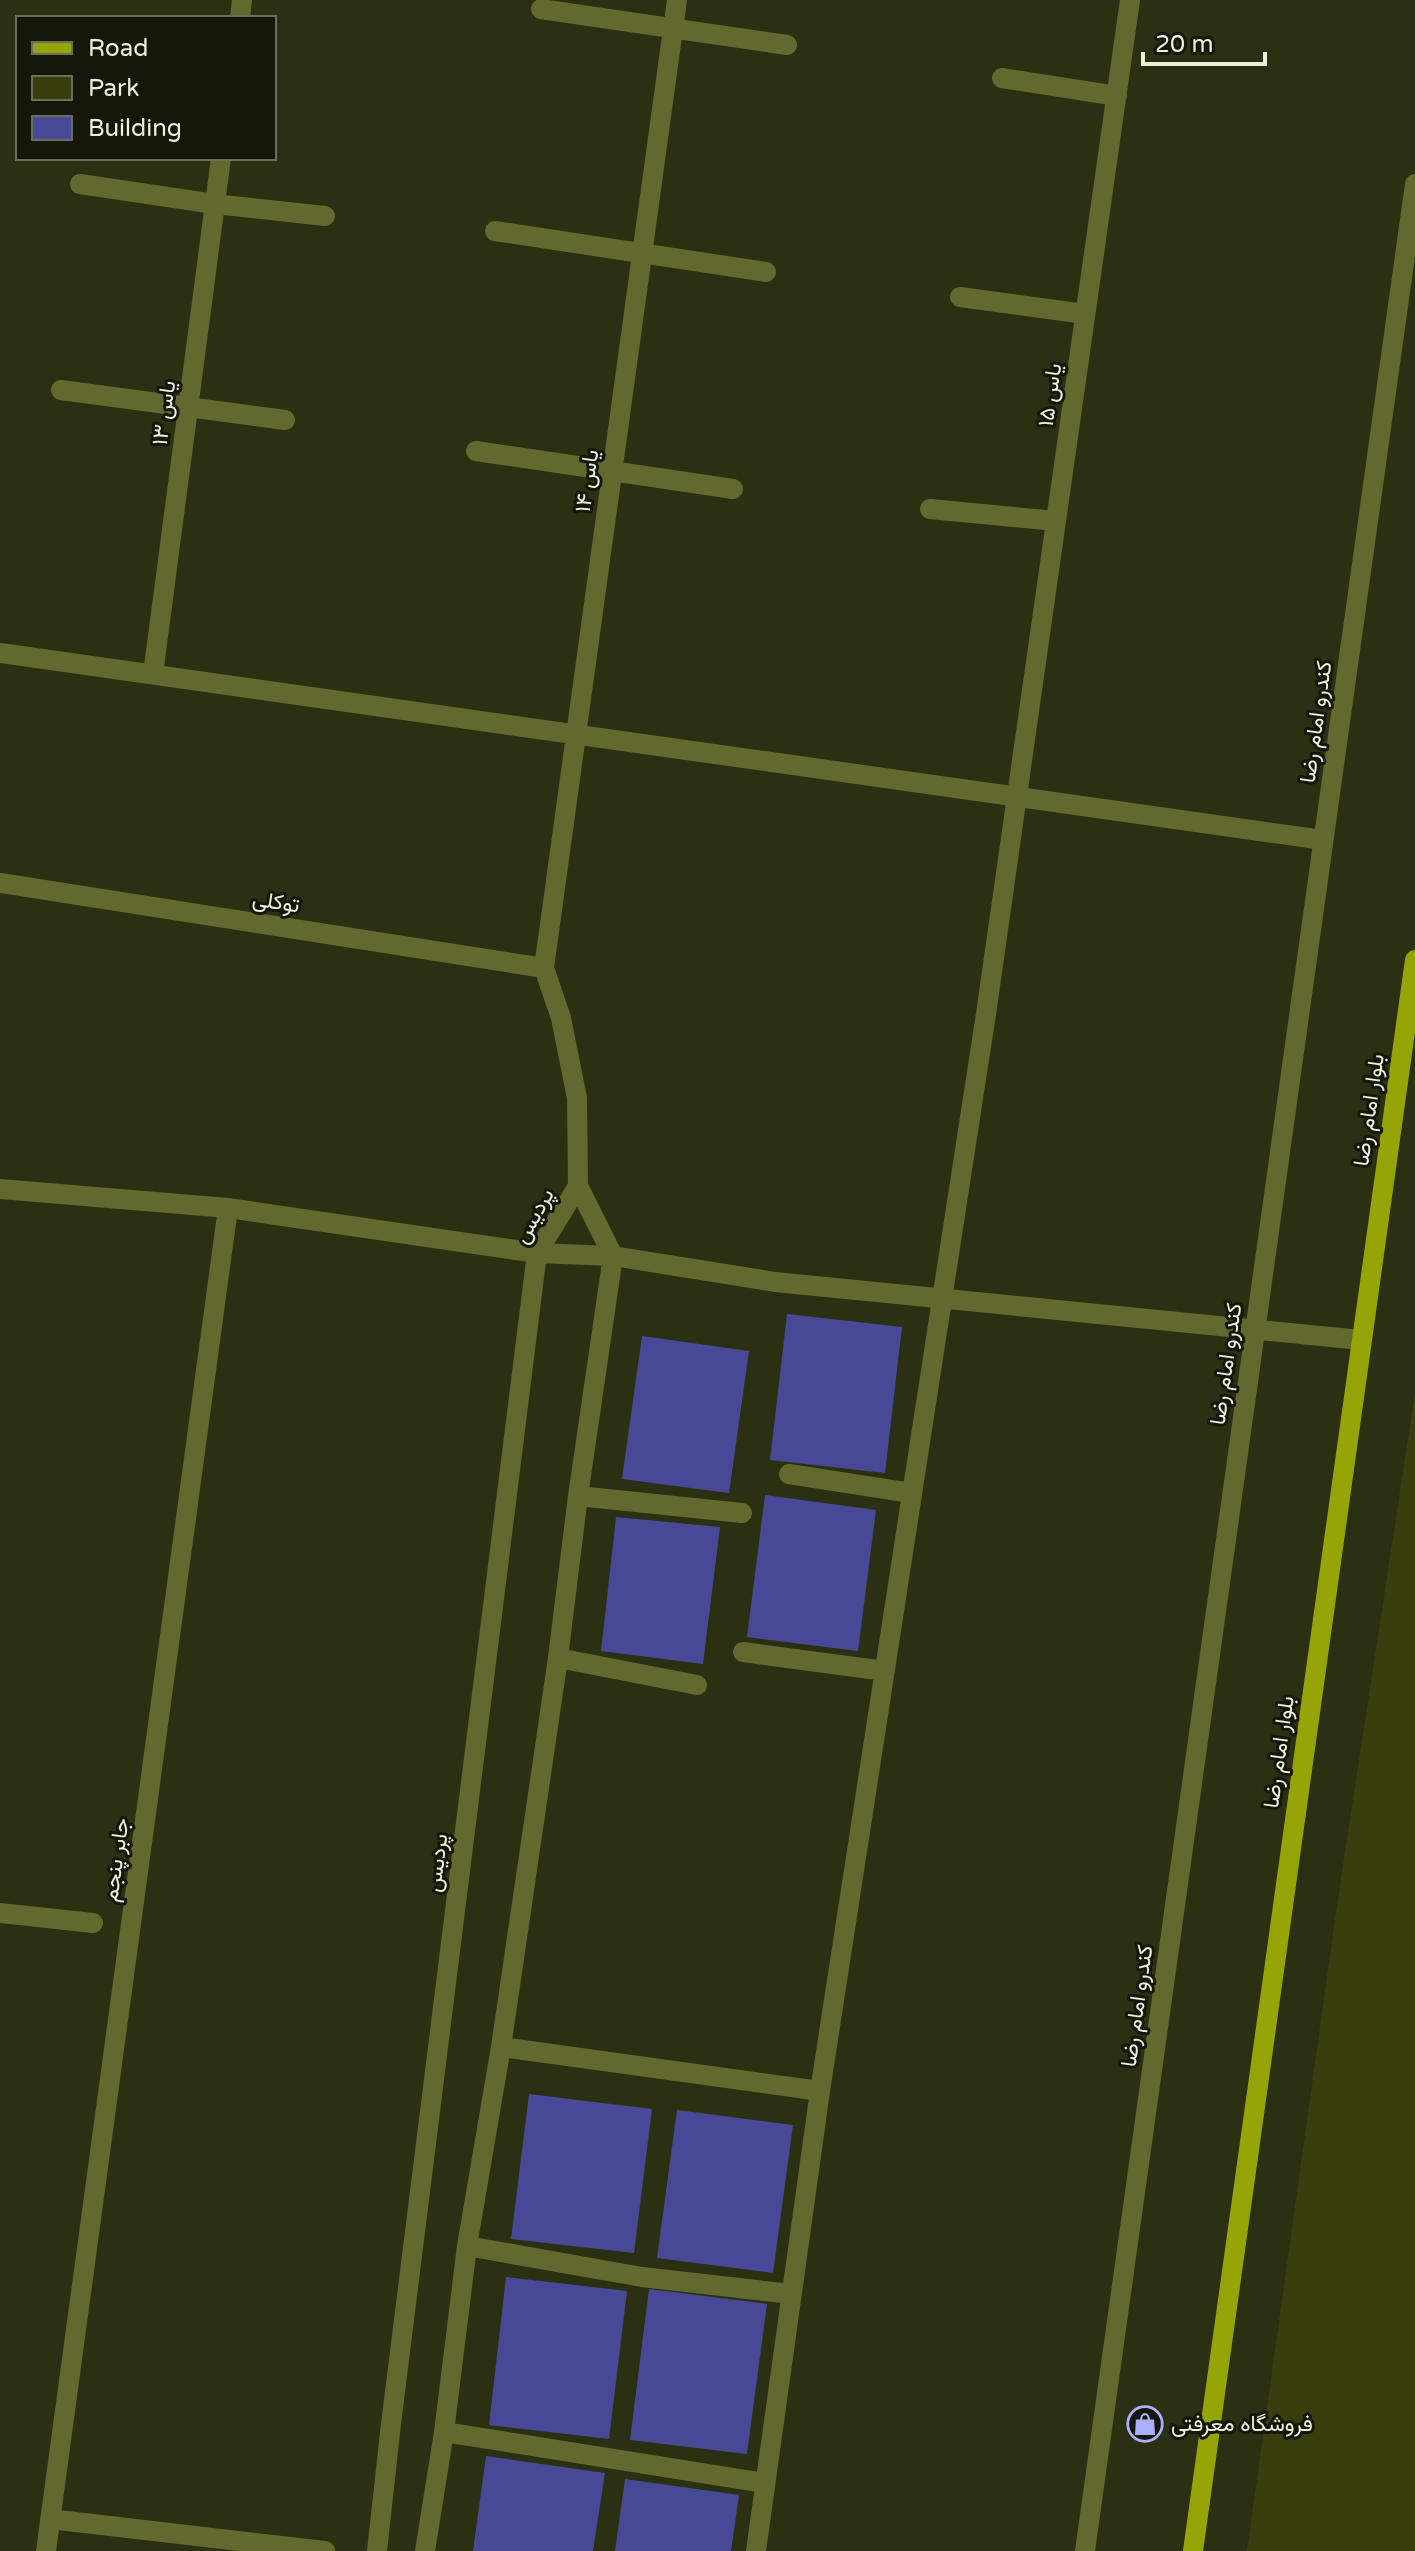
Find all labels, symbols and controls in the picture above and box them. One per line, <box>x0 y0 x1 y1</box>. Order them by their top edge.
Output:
legend <box>16 16 276 160</box>
scale bar <box>1143 16 1265 66</box>
text: 20 m <box>1155 30 1213 59</box>
text: Road <box>88 34 148 63</box>
text: Park <box>88 74 139 103</box>
text: Building <box>88 114 182 143</box>
street label: یاس ۱۵ <box>1033 362 1067 428</box>
street label: یاس ۱۳ <box>147 379 181 447</box>
street label: یاس ۱۴ <box>570 448 604 514</box>
street label: کندرو امام رضا <box>1295 659 1338 785</box>
street label: توکلی <box>250 885 302 919</box>
street label: بلوار امام رضا <box>1348 1052 1391 1168</box>
street label: پردیس <box>508 1184 561 1249</box>
street label: کندرو امام رضا <box>1205 1301 1248 1427</box>
street label: بلوار امام رضا <box>1258 1694 1301 1810</box>
street label: جابر پنجم <box>97 1816 136 1904</box>
street label: پردیس <box>421 1832 454 1894</box>
street label: کندرو امام رضا <box>1116 1943 1159 2069</box>
shop icon: فروشگاه معرفتی <box>1126 2405 1164 2443</box>
place label: فروشگاه معرفتی <box>1171 2411 1313 2437</box>

